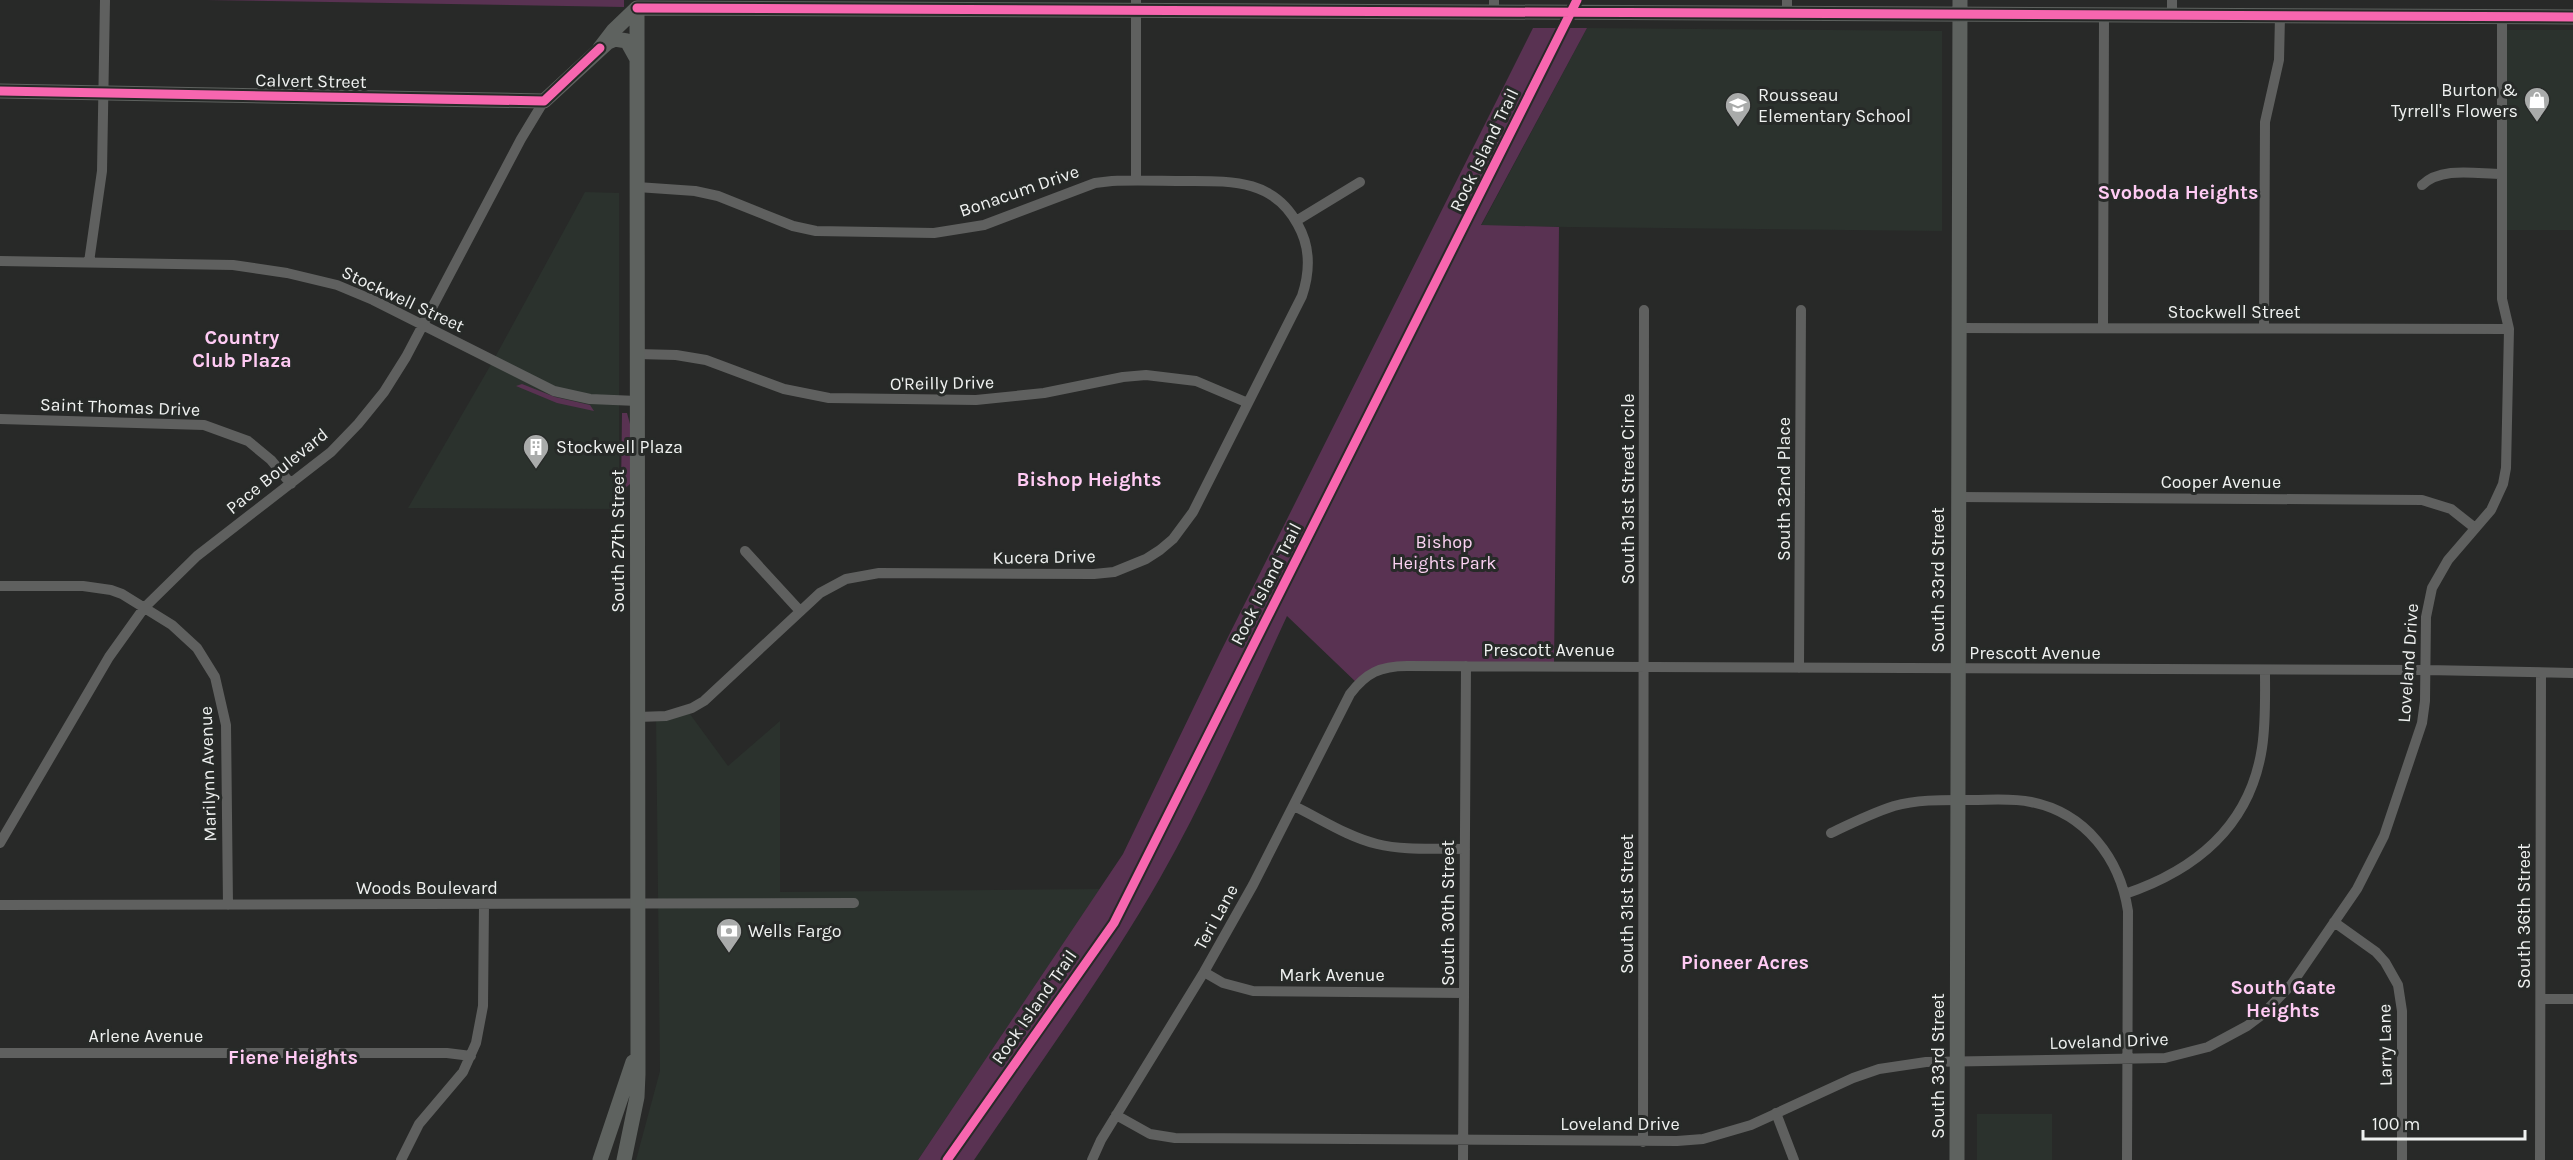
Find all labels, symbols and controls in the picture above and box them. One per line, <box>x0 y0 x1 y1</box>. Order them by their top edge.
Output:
street label: Calvert Street <box>255 69 367 93</box>
place label: Burton & Tyrrell's Flowers <box>2391 79 2518 122</box>
place label: Rousseau Elementary School <box>1758 84 1911 127</box>
street label: Rock Island Trail <box>1445 85 1523 215</box>
shop icon: Burton & Tyrrell's Flowers <box>2522 85 2552 123</box>
school or university icon: Rousseau Elementary School <box>1723 90 1753 128</box>
street label: Bonacum Drive <box>956 160 1082 222</box>
district label: Svoboda Heights <box>2098 181 2258 204</box>
street label: Stockwell Street <box>338 261 468 337</box>
street label: Stockwell Street <box>2168 301 2301 323</box>
district label: Country Club Plaza <box>192 326 292 372</box>
street label: O'Reilly Drive <box>890 371 994 395</box>
street label: Saint Thomas Drive <box>40 393 200 421</box>
street label: South 31st Street Circle <box>1617 394 1639 584</box>
street label: South 32nd Place <box>1773 417 1795 561</box>
street label: Pace Boulevard <box>221 423 333 519</box>
building icon: Stockwell Plaza <box>521 432 551 470</box>
place label: Stockwell Plaza <box>556 436 683 458</box>
district label: Bishop Heights <box>1017 468 1161 491</box>
street label: South 27th Street <box>607 469 629 613</box>
street label: Cooper Avenue <box>2161 471 2281 493</box>
street label: South 33rd Street <box>1927 507 1949 653</box>
street label: Rock Island Trail <box>1226 519 1306 649</box>
park label: Bishop Heights Park <box>1392 531 1496 574</box>
street label: Kucera Drive <box>992 545 1096 569</box>
street label: Loveland Drive <box>2393 603 2423 723</box>
street label: Prescott Avenue <box>1483 639 1615 661</box>
street label: Prescott Avenue <box>1969 642 2101 664</box>
street label: Marilynn Avenue <box>195 706 221 842</box>
street label: South 31st Street <box>1616 834 1638 974</box>
street label: South 30th Street <box>1437 840 1459 986</box>
street label: South 36th Street <box>2513 843 2535 989</box>
street label: Woods Boulevard <box>356 877 498 899</box>
street label: Teri Lane <box>1189 880 1243 954</box>
bank icon: Wells Fargo <box>714 916 744 954</box>
place label: Wells Fargo <box>748 920 842 942</box>
street label: Rock Island Trail <box>986 946 1082 1068</box>
district label: Pioneer Acres <box>1681 951 1809 974</box>
street label: Mark Avenue <box>1279 964 1385 986</box>
district label: South Gate Heights <box>2230 976 2336 1022</box>
street label: South 33rd Street <box>1927 993 1949 1139</box>
street label: Larry Lane <box>2373 1004 2397 1086</box>
street label: Arlene Avenue <box>89 1025 203 1047</box>
street label: Loveland Drive <box>2049 1028 2169 1054</box>
district label: Fiene Heights <box>228 1046 358 1069</box>
scale bar <box>2363 1103 2525 1141</box>
street label: Loveland Drive <box>1560 1113 1680 1135</box>
text: 100 m <box>2372 1113 2420 1135</box>

